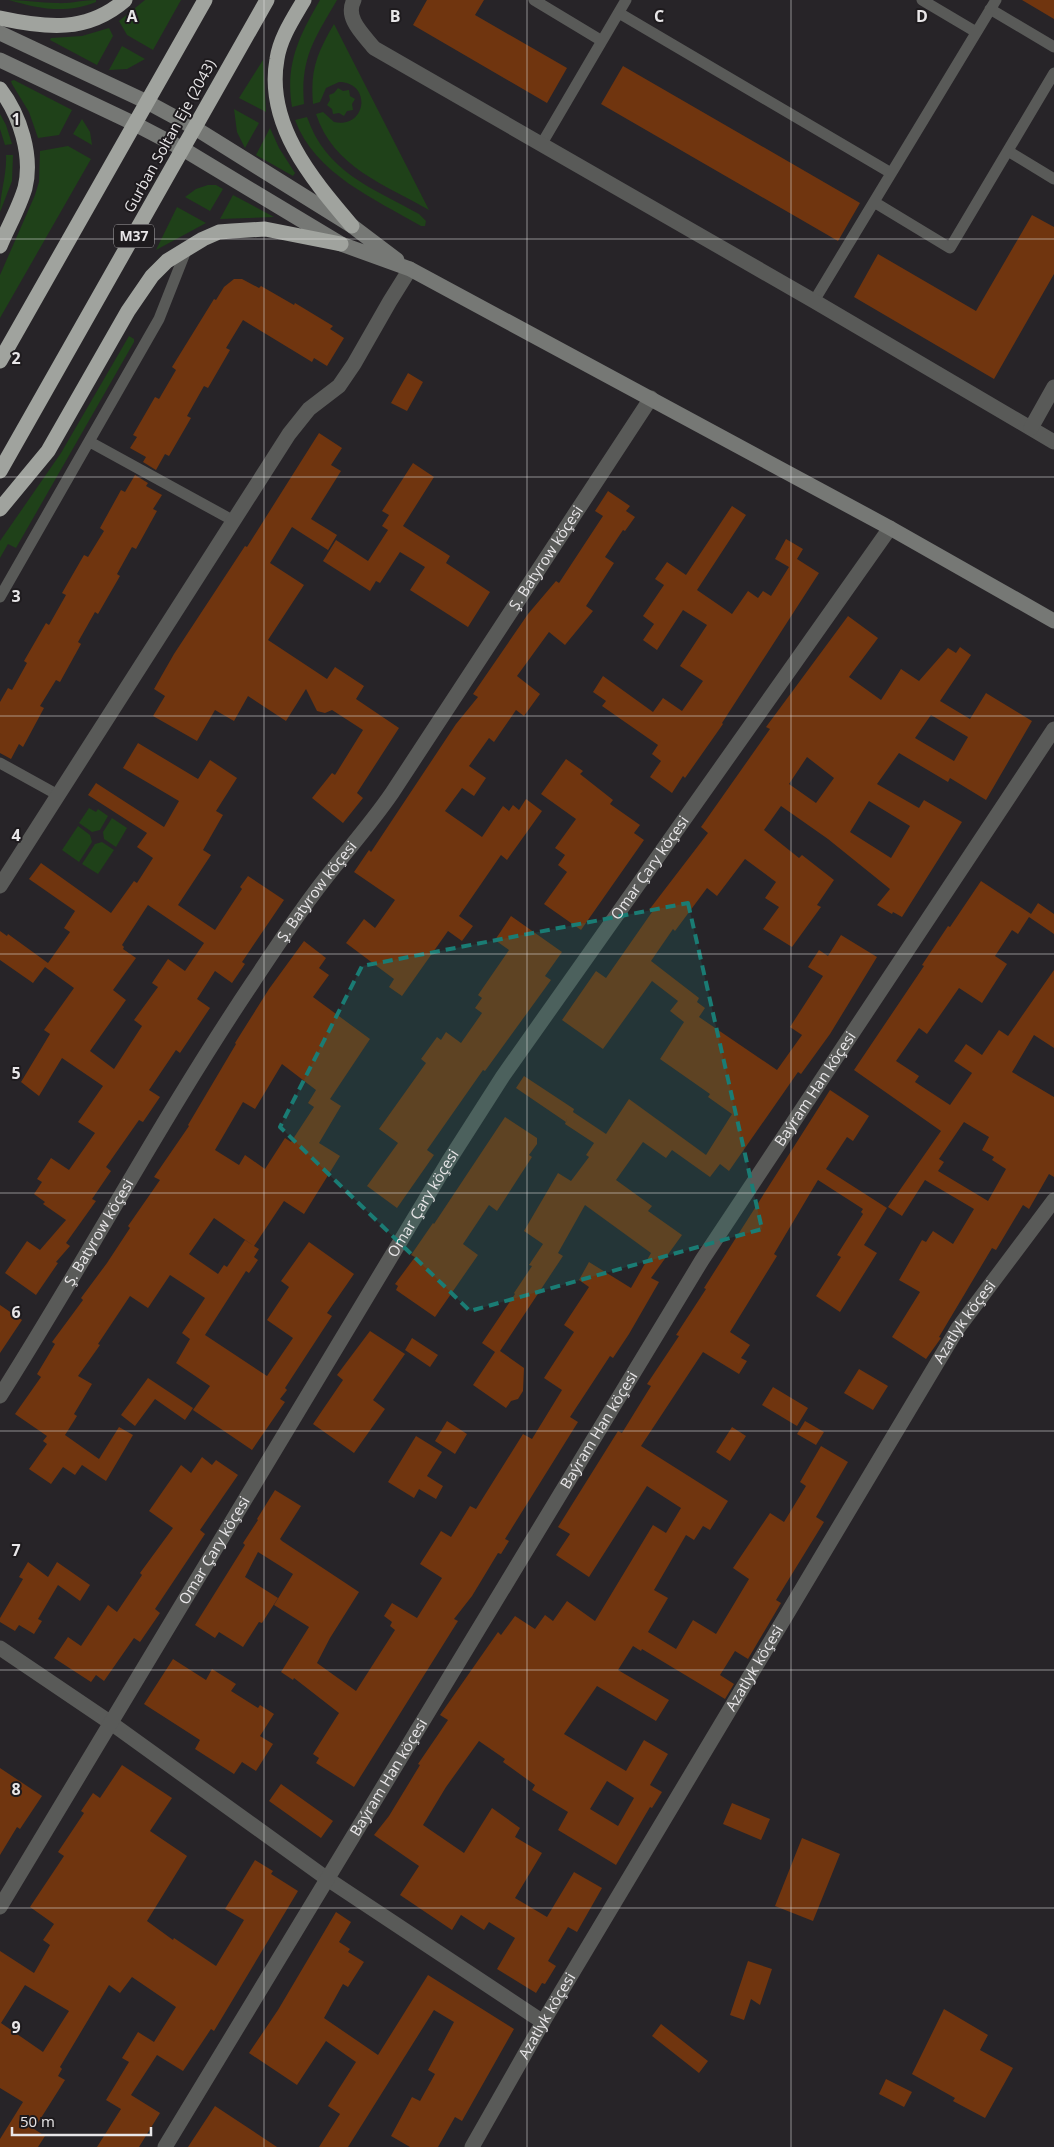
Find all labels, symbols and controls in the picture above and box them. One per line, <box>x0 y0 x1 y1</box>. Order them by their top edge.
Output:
text: A <box>126 5 138 27</box>
text: B <box>390 5 400 27</box>
text: C <box>654 5 664 27</box>
text: D <box>916 5 928 27</box>
street label: Gurban Soltan Eje (2043) <box>119 55 220 216</box>
text: 1 <box>11 108 21 130</box>
road number: M37 <box>114 225 154 248</box>
text: 2 <box>11 347 21 369</box>
street label: Ş. Batyrow köçesi <box>504 501 587 614</box>
text: 3 <box>11 585 21 607</box>
street label: Omar Çary köçesi <box>605 812 693 923</box>
text: 4 <box>11 824 21 846</box>
street label: Ş. Batyrow köçesi <box>272 836 360 945</box>
street label: Baýram Han köçesi <box>769 1027 860 1150</box>
text: 5 <box>11 1062 21 1084</box>
street label: Omar Çary köçesi <box>382 1145 463 1261</box>
street label: Ş. Batyrow köçesi <box>59 1175 138 1289</box>
street label: Azatlyk köçesi <box>928 1276 999 1367</box>
text: 6 <box>11 1301 21 1323</box>
street label: Baýram Han köçesi <box>555 1367 641 1492</box>
street label: Omar Çary köçesi <box>173 1492 254 1608</box>
text: 7 <box>11 1539 21 1561</box>
street label: Azatlyk köçesi <box>720 1621 787 1714</box>
street label: Baýram Han köçesi <box>345 1714 431 1839</box>
text: 8 <box>11 1778 21 1800</box>
street label: Azatlyk köçesi <box>513 1969 579 2062</box>
text: 9 <box>11 2016 21 2038</box>
scale bar <box>12 2104 151 2136</box>
text: 50 m <box>20 2111 55 2131</box>

